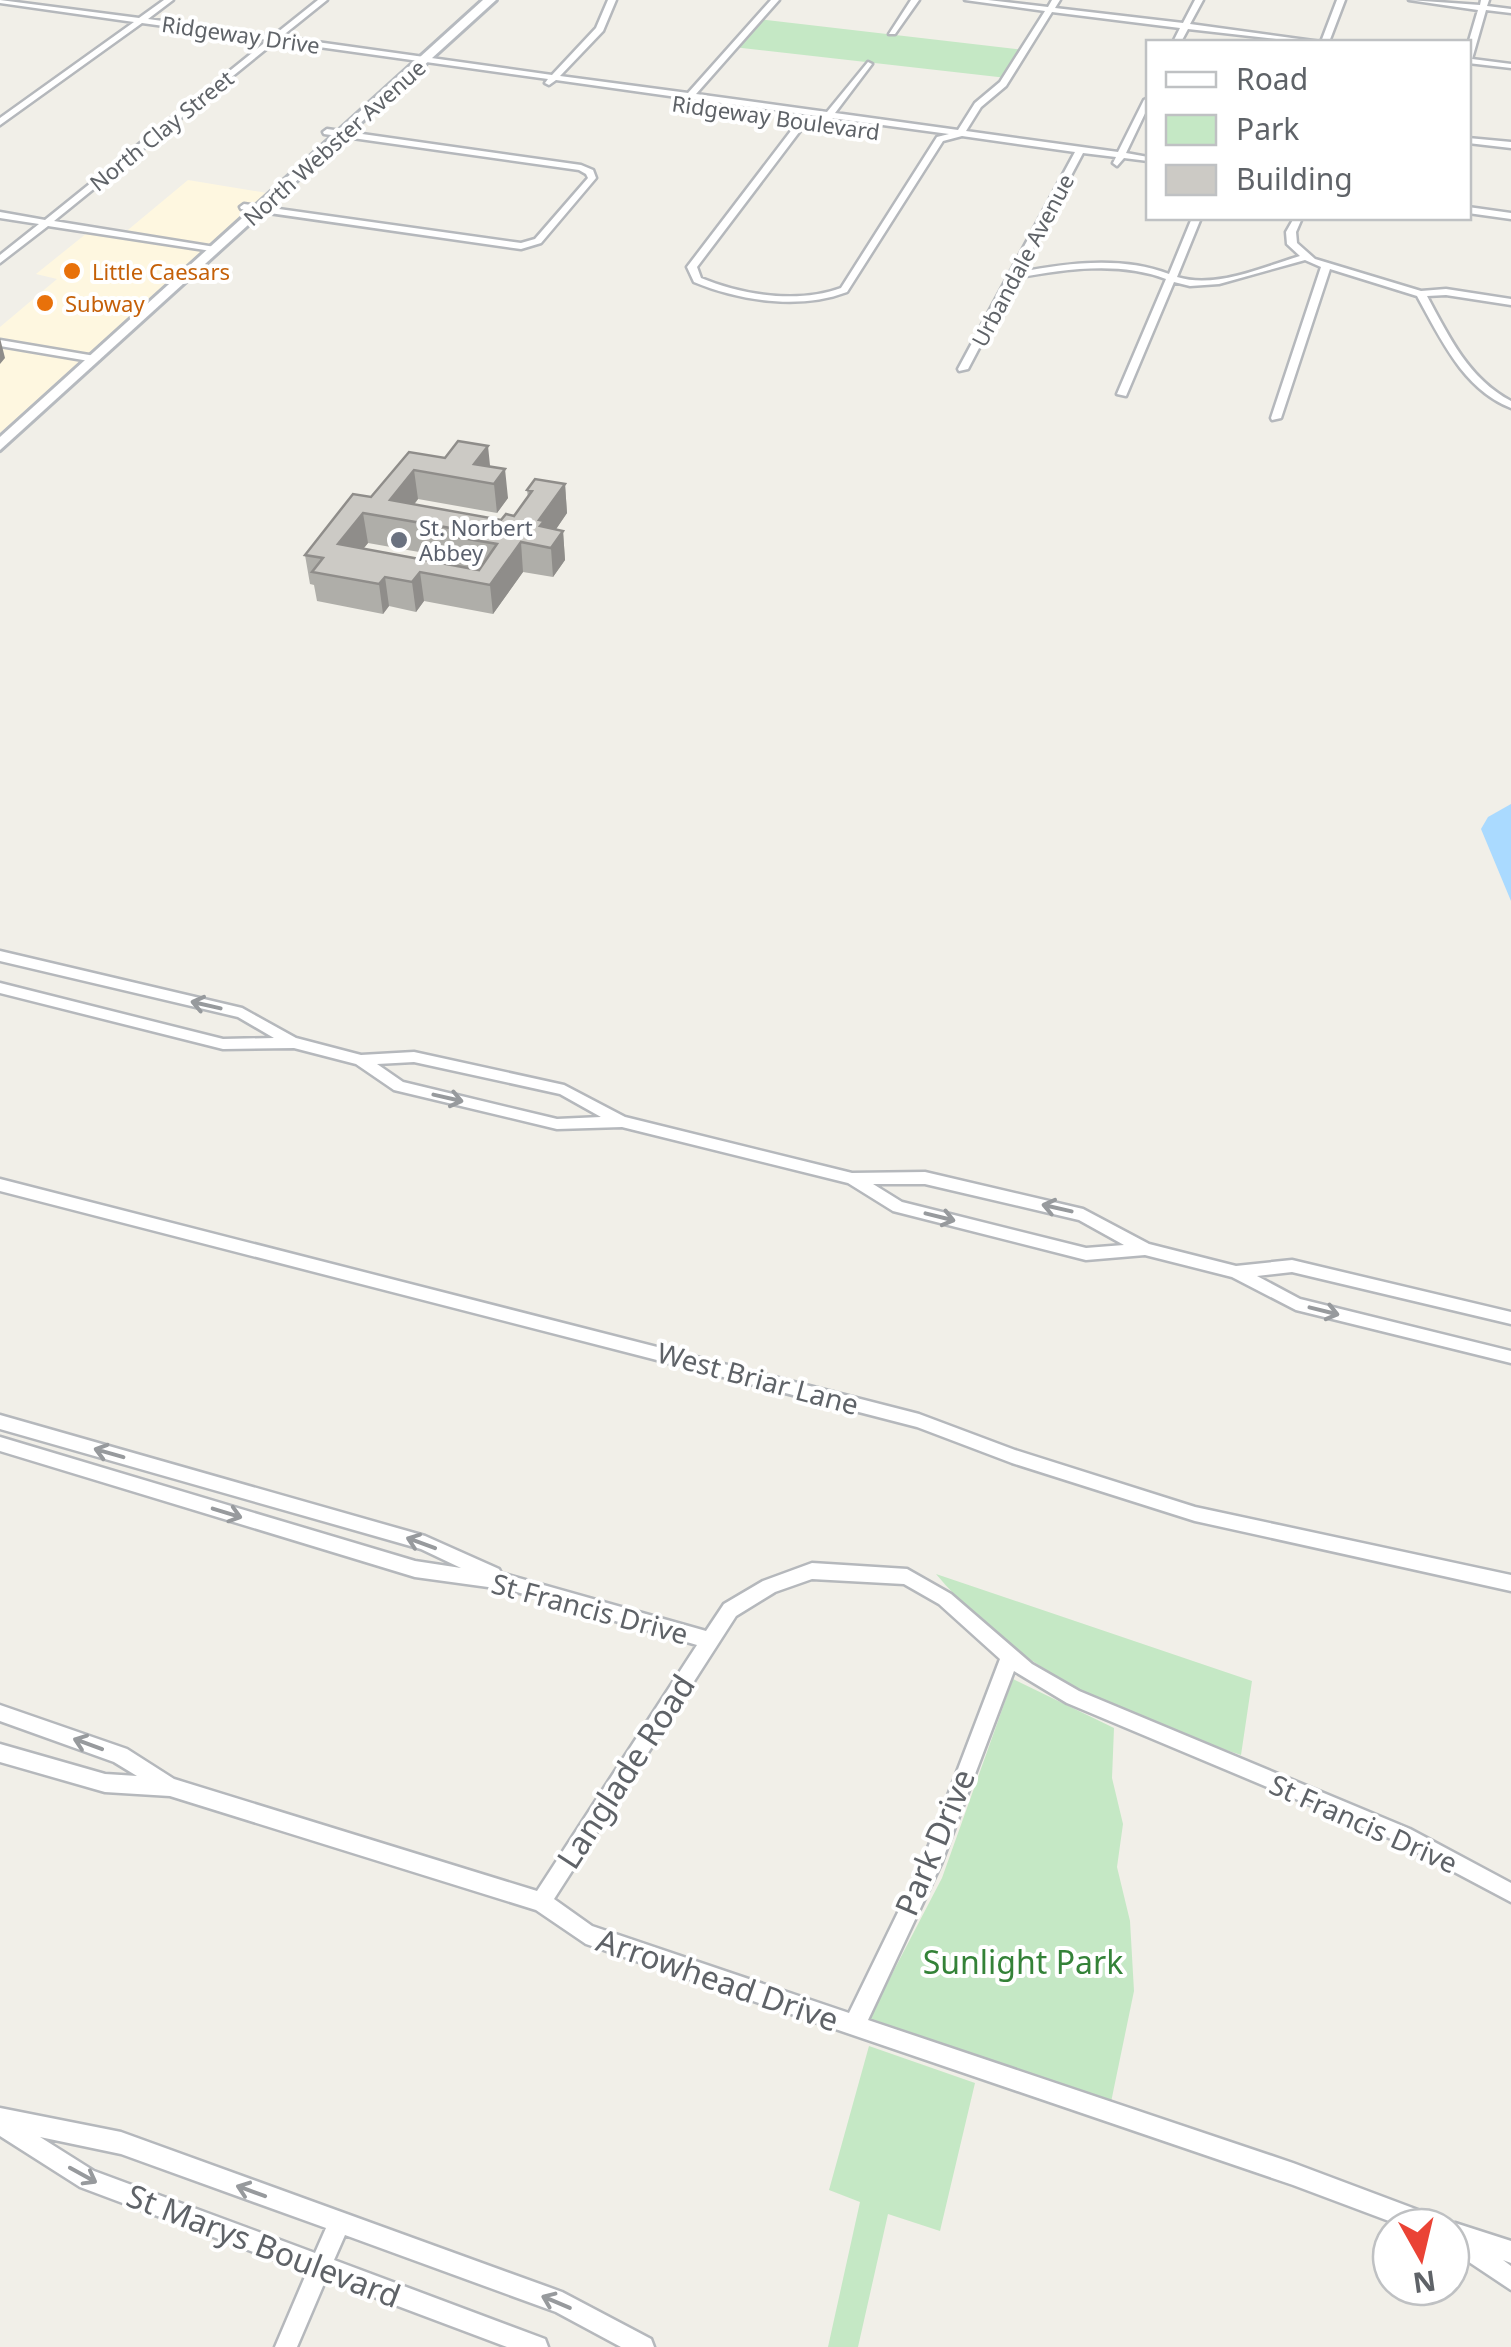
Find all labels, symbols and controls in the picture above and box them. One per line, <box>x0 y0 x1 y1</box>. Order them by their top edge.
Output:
street label: Ridgeway Drive <box>160 8 322 60</box>
legend <box>1146 40 1471 220</box>
street label: North Webster Avenue <box>237 52 431 232</box>
text: Road <box>1236 58 1308 99</box>
street label: North Clay Street <box>83 63 239 197</box>
street label: Ridgeway Boulevard <box>670 88 882 146</box>
text: Park <box>1236 108 1299 149</box>
text: Building <box>1236 158 1353 199</box>
street label: Urbandale Avenue <box>964 168 1080 352</box>
place label: Little Caesars <box>92 256 230 286</box>
marker: Little Caesars <box>61 260 83 282</box>
place label: Subway <box>65 288 145 318</box>
marker: Subway <box>34 292 56 314</box>
place label: St. Norbert Abbey <box>419 512 533 567</box>
marker: St. Norbert Abbey <box>388 529 410 551</box>
one-way arrow <box>190 995 222 1013</box>
one-way arrow <box>432 1090 464 1108</box>
one-way arrow <box>1042 1198 1074 1216</box>
one-way arrow <box>924 1209 955 1228</box>
one-way arrow <box>1307 1303 1339 1321</box>
street label: West Briar Lane <box>653 1333 863 1423</box>
one-way arrow <box>94 1443 125 1461</box>
one-way arrow <box>211 1505 243 1523</box>
one-way arrow <box>407 1533 438 1551</box>
street label: St Francis Drive <box>488 1564 692 1652</box>
street label: Langlade Road <box>546 1666 704 1876</box>
one-way arrow <box>73 1734 104 1752</box>
street label: Park Drive <box>884 1762 984 1922</box>
street label: St Francis Drive <box>1264 1765 1464 1881</box>
street label: Arrowhead Drive <box>591 1917 845 2041</box>
park label: Sunlight Park <box>923 1940 1123 1983</box>
one-way arrow <box>68 2166 97 2185</box>
street label: St Marys Boulevard <box>121 2173 407 2317</box>
one-way arrow <box>236 2180 268 2198</box>
north arrow <box>1371 2207 1471 2307</box>
text: N <box>1411 2262 1439 2303</box>
one-way arrow <box>542 2292 572 2310</box>

